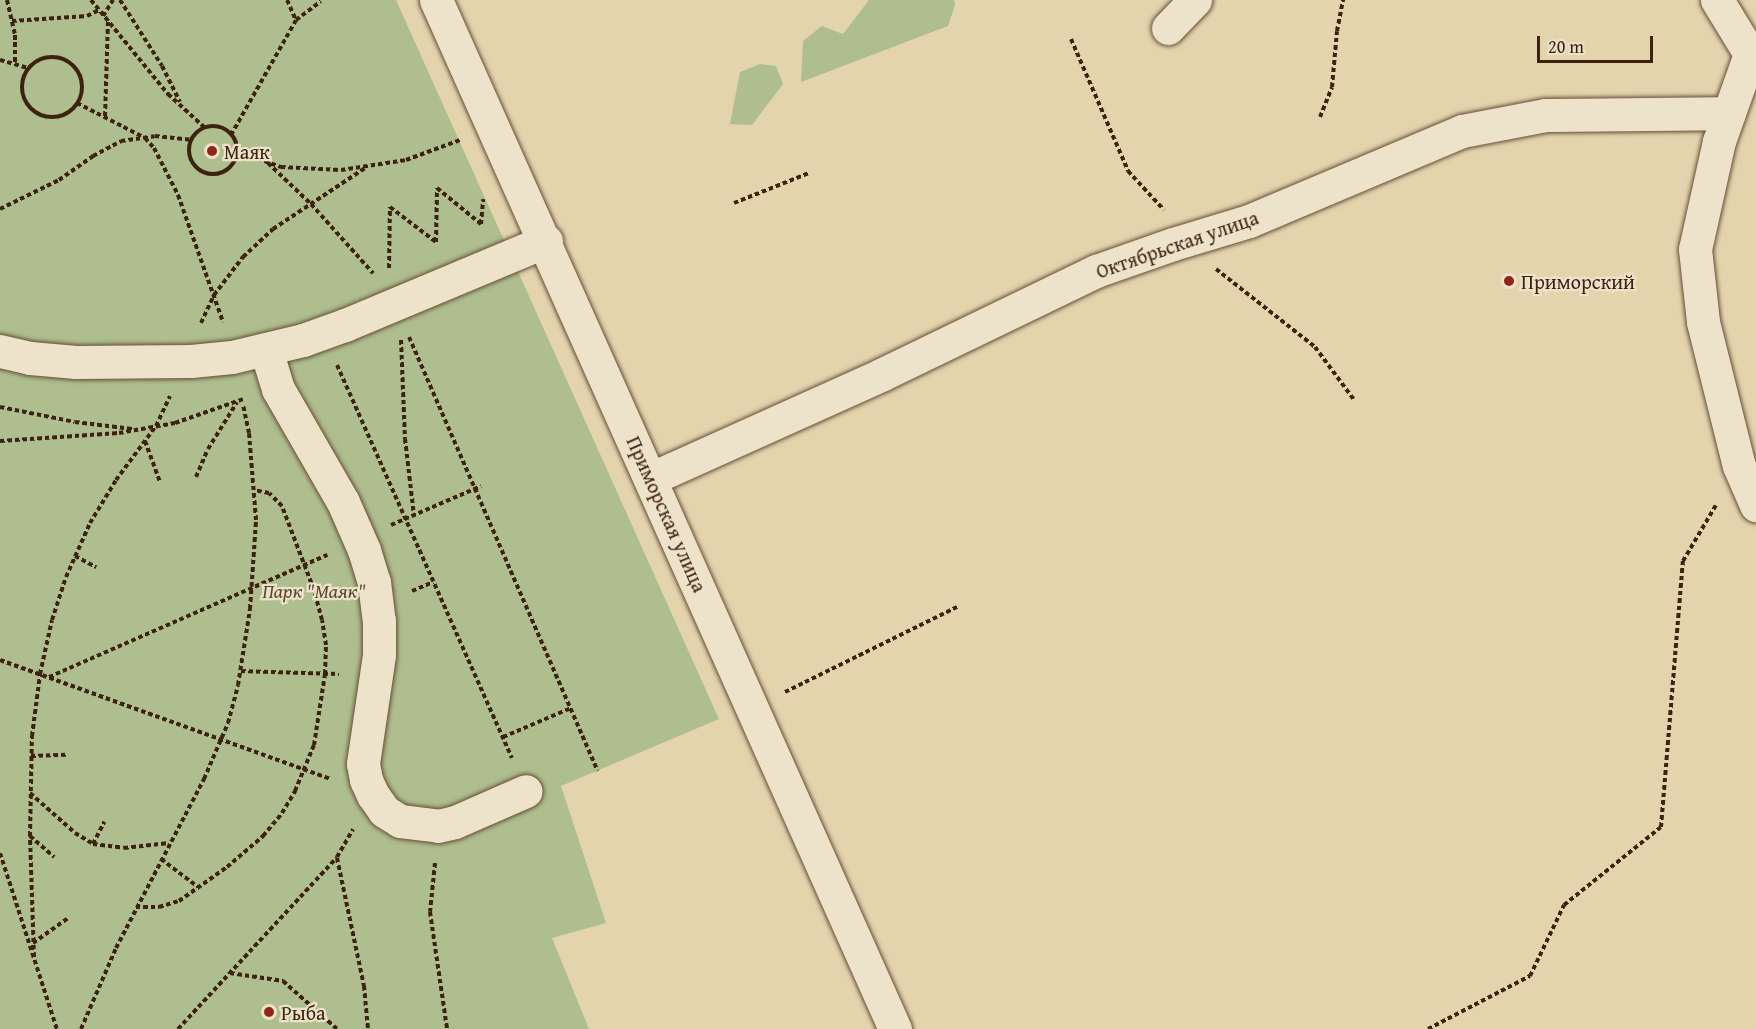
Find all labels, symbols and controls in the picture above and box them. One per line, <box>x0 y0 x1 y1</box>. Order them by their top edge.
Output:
scale bar <box>1540 24 1656 62</box>
text: 20 m <box>1548 33 1584 60</box>
place label: Маяк <box>224 139 270 163</box>
marker: Маяк <box>205 144 219 158</box>
street label: Октябрьская улица <box>1093 205 1261 283</box>
place label: Приморский <box>1521 269 1635 293</box>
marker: Приморский <box>1502 274 1516 288</box>
street label: Приморская улица <box>622 432 712 596</box>
park label: Парк "Маяк" <box>262 578 366 602</box>
place label: Рыба <box>281 1000 326 1024</box>
marker: Рыба <box>262 1005 276 1019</box>

